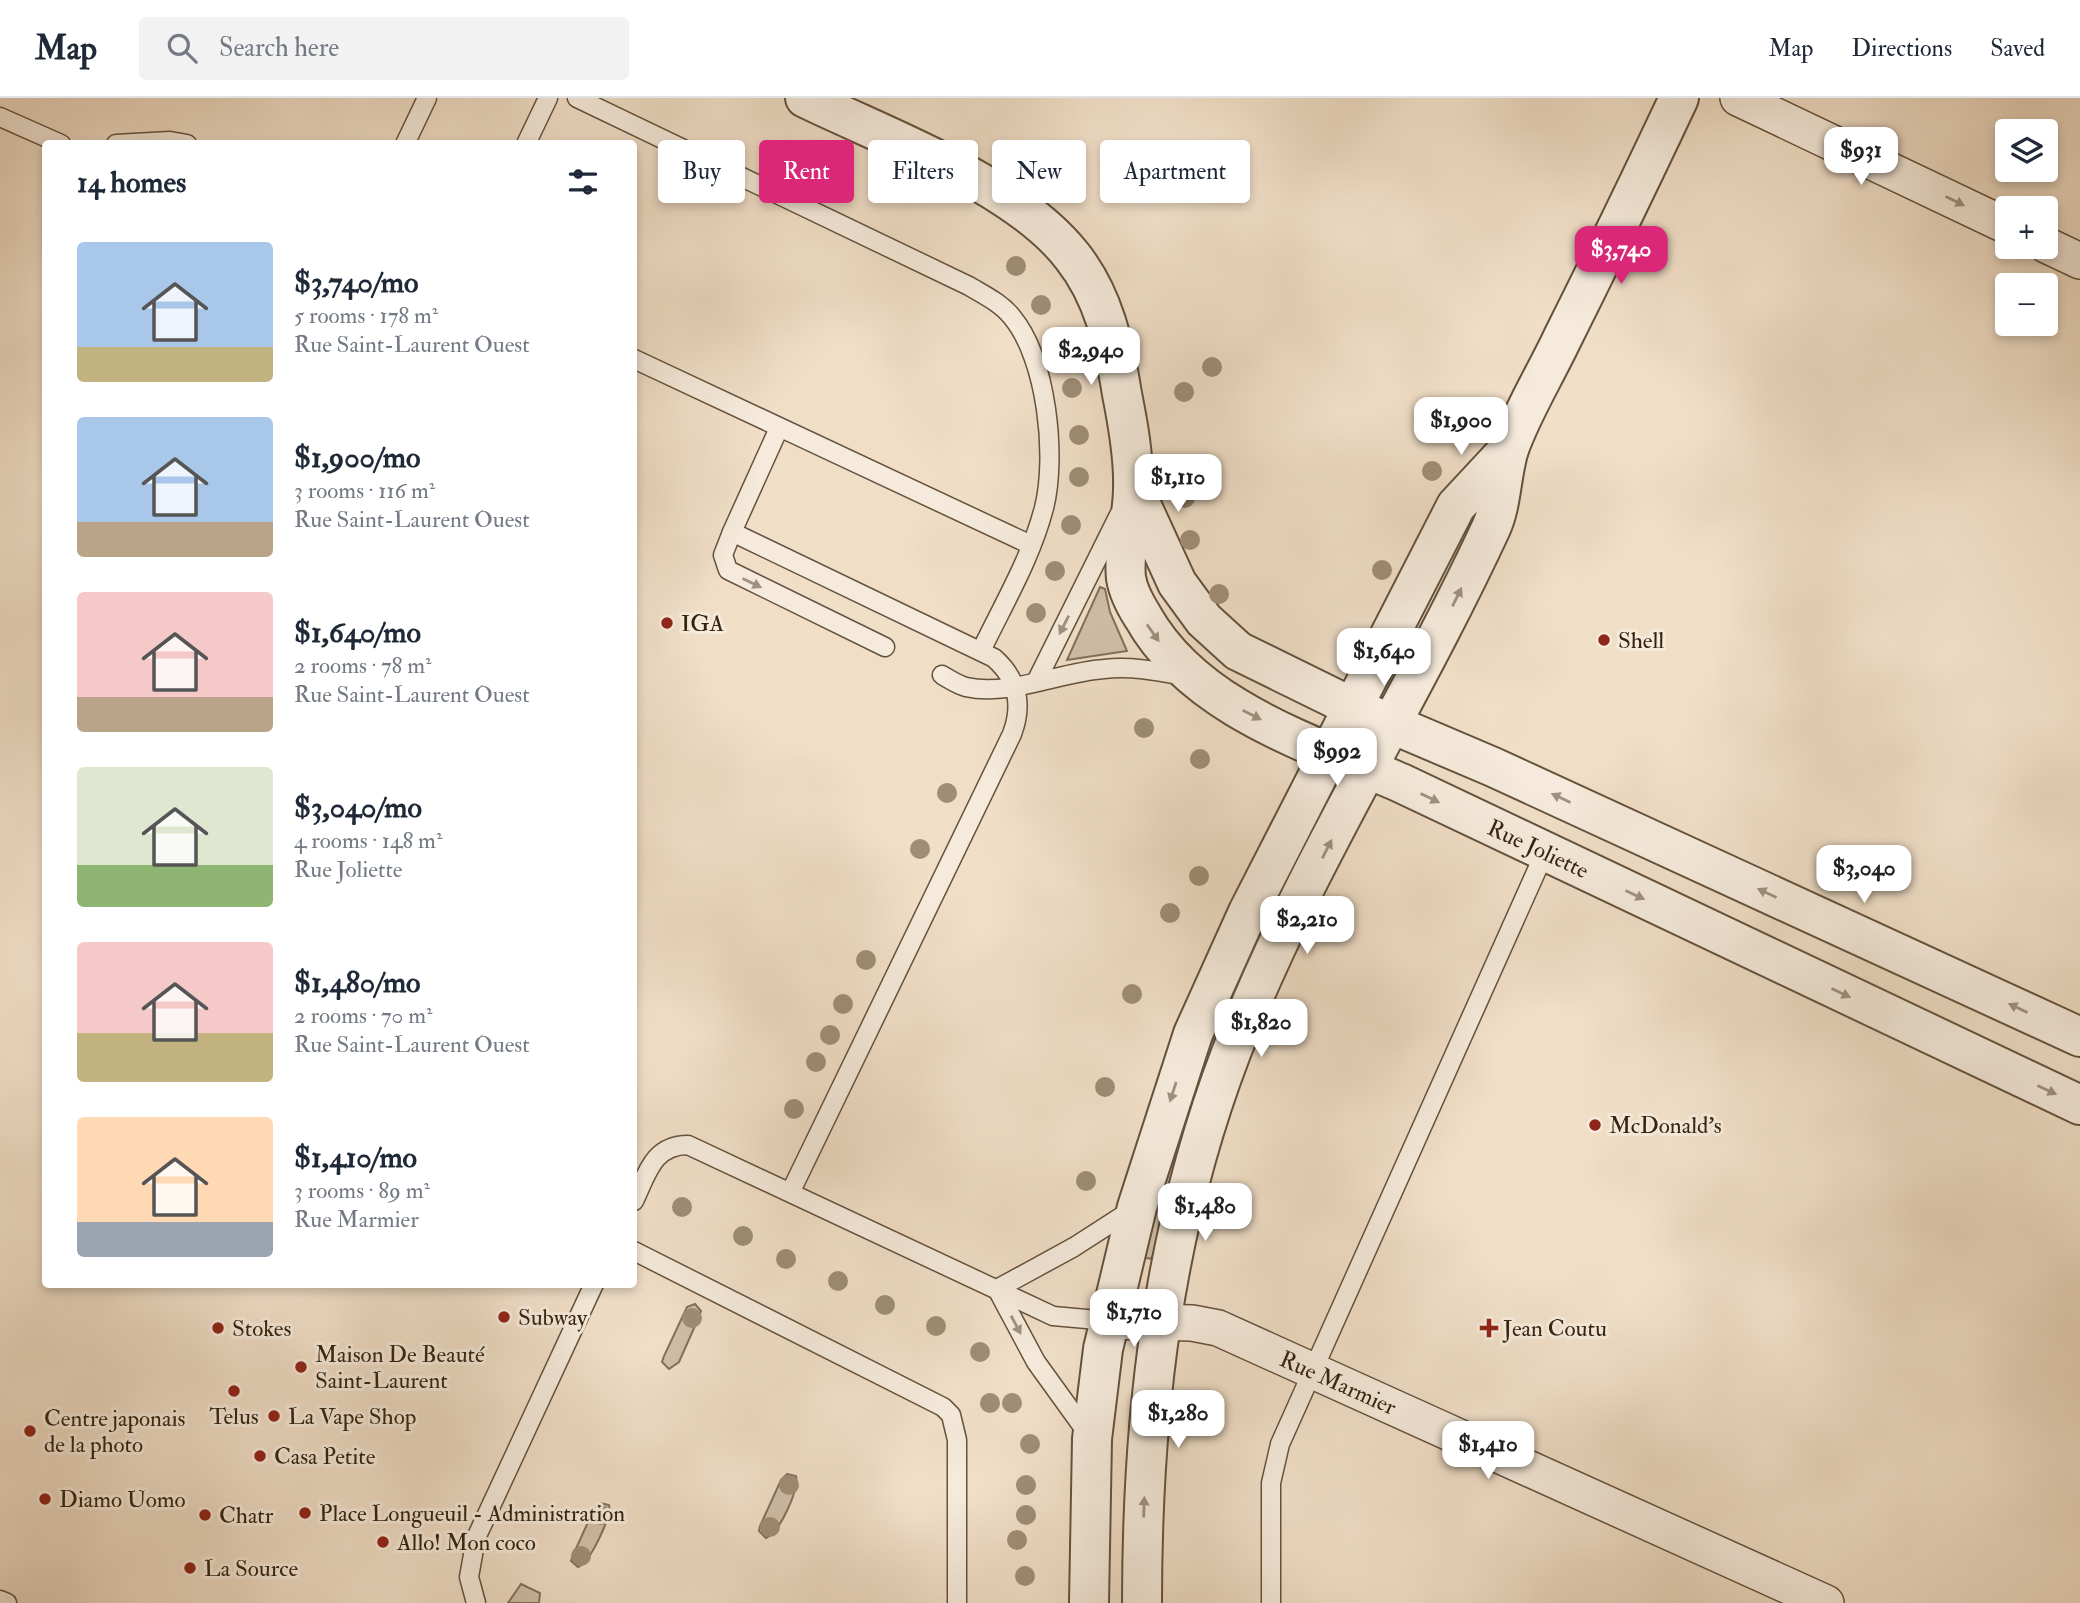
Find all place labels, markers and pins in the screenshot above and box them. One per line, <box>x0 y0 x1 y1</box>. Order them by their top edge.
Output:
pin: $931 <box>1820 127 1902 187</box>
pin: $3,740 <box>1564 226 1678 286</box>
pin: $2,940 <box>1034 328 1148 387</box>
pin: $1,900 <box>1404 398 1518 457</box>
pin: $1,110 <box>1121 454 1235 514</box>
place label: IGA <box>681 609 724 638</box>
marker: IGA <box>659 615 675 631</box>
place label: Shell <box>1618 626 1664 655</box>
pin: $1,640 <box>1327 628 1441 688</box>
marker: Shell <box>1596 632 1612 648</box>
pin: $992 <box>1296 728 1378 788</box>
pin: $3,040 <box>1807 846 1921 905</box>
pin: $2,210 <box>1250 896 1364 956</box>
pin: $1,820 <box>1204 1000 1318 1059</box>
place label: McDonald's <box>1609 1111 1722 1140</box>
marker: McDonald's <box>1587 1117 1603 1133</box>
pin: $1,480 <box>1148 1184 1262 1243</box>
pin: $1,710 <box>1077 1290 1191 1349</box>
place label: Subway <box>518 1303 588 1332</box>
marker: Subway <box>496 1309 512 1325</box>
place label: Stokes <box>232 1314 291 1343</box>
place label: Jean Coutu <box>1502 1314 1607 1343</box>
marker: Stokes <box>210 1320 226 1336</box>
marker: Jean Coutu <box>1481 1320 1497 1336</box>
place label: Maison De Beauté Saint-Laurent <box>315 1340 485 1395</box>
marker: Maison De Beauté Saint-Laurent <box>293 1359 309 1375</box>
marker: Telus <box>226 1383 242 1399</box>
pin: $1,280 <box>1121 1390 1235 1450</box>
place label: Telus <box>209 1402 259 1431</box>
place label: La Vape Shop <box>288 1402 416 1432</box>
place label: Centre japonais de la photo <box>44 1404 186 1460</box>
marker: La Vape Shop <box>266 1408 282 1424</box>
pin: $1,410 <box>1431 1422 1545 1481</box>
marker: Centre japonais de la photo <box>22 1423 38 1439</box>
place label: Casa Petite <box>274 1442 376 1471</box>
marker: Casa Petite <box>252 1448 268 1464</box>
place label: Diamo Uomo <box>59 1485 186 1514</box>
marker: Diamo Uomo <box>37 1491 53 1507</box>
place label: Place Longueuil - Administration <box>319 1499 625 1528</box>
place label: Chatr <box>219 1501 274 1530</box>
marker: Place Longueuil - Administration <box>297 1505 313 1521</box>
marker: Chatr <box>197 1507 213 1523</box>
place label: Allo! Mon coco <box>396 1528 536 1557</box>
marker: Allo! Mon coco <box>375 1534 391 1550</box>
place label: La Source <box>204 1554 298 1583</box>
marker: La Source <box>182 1560 198 1576</box>

